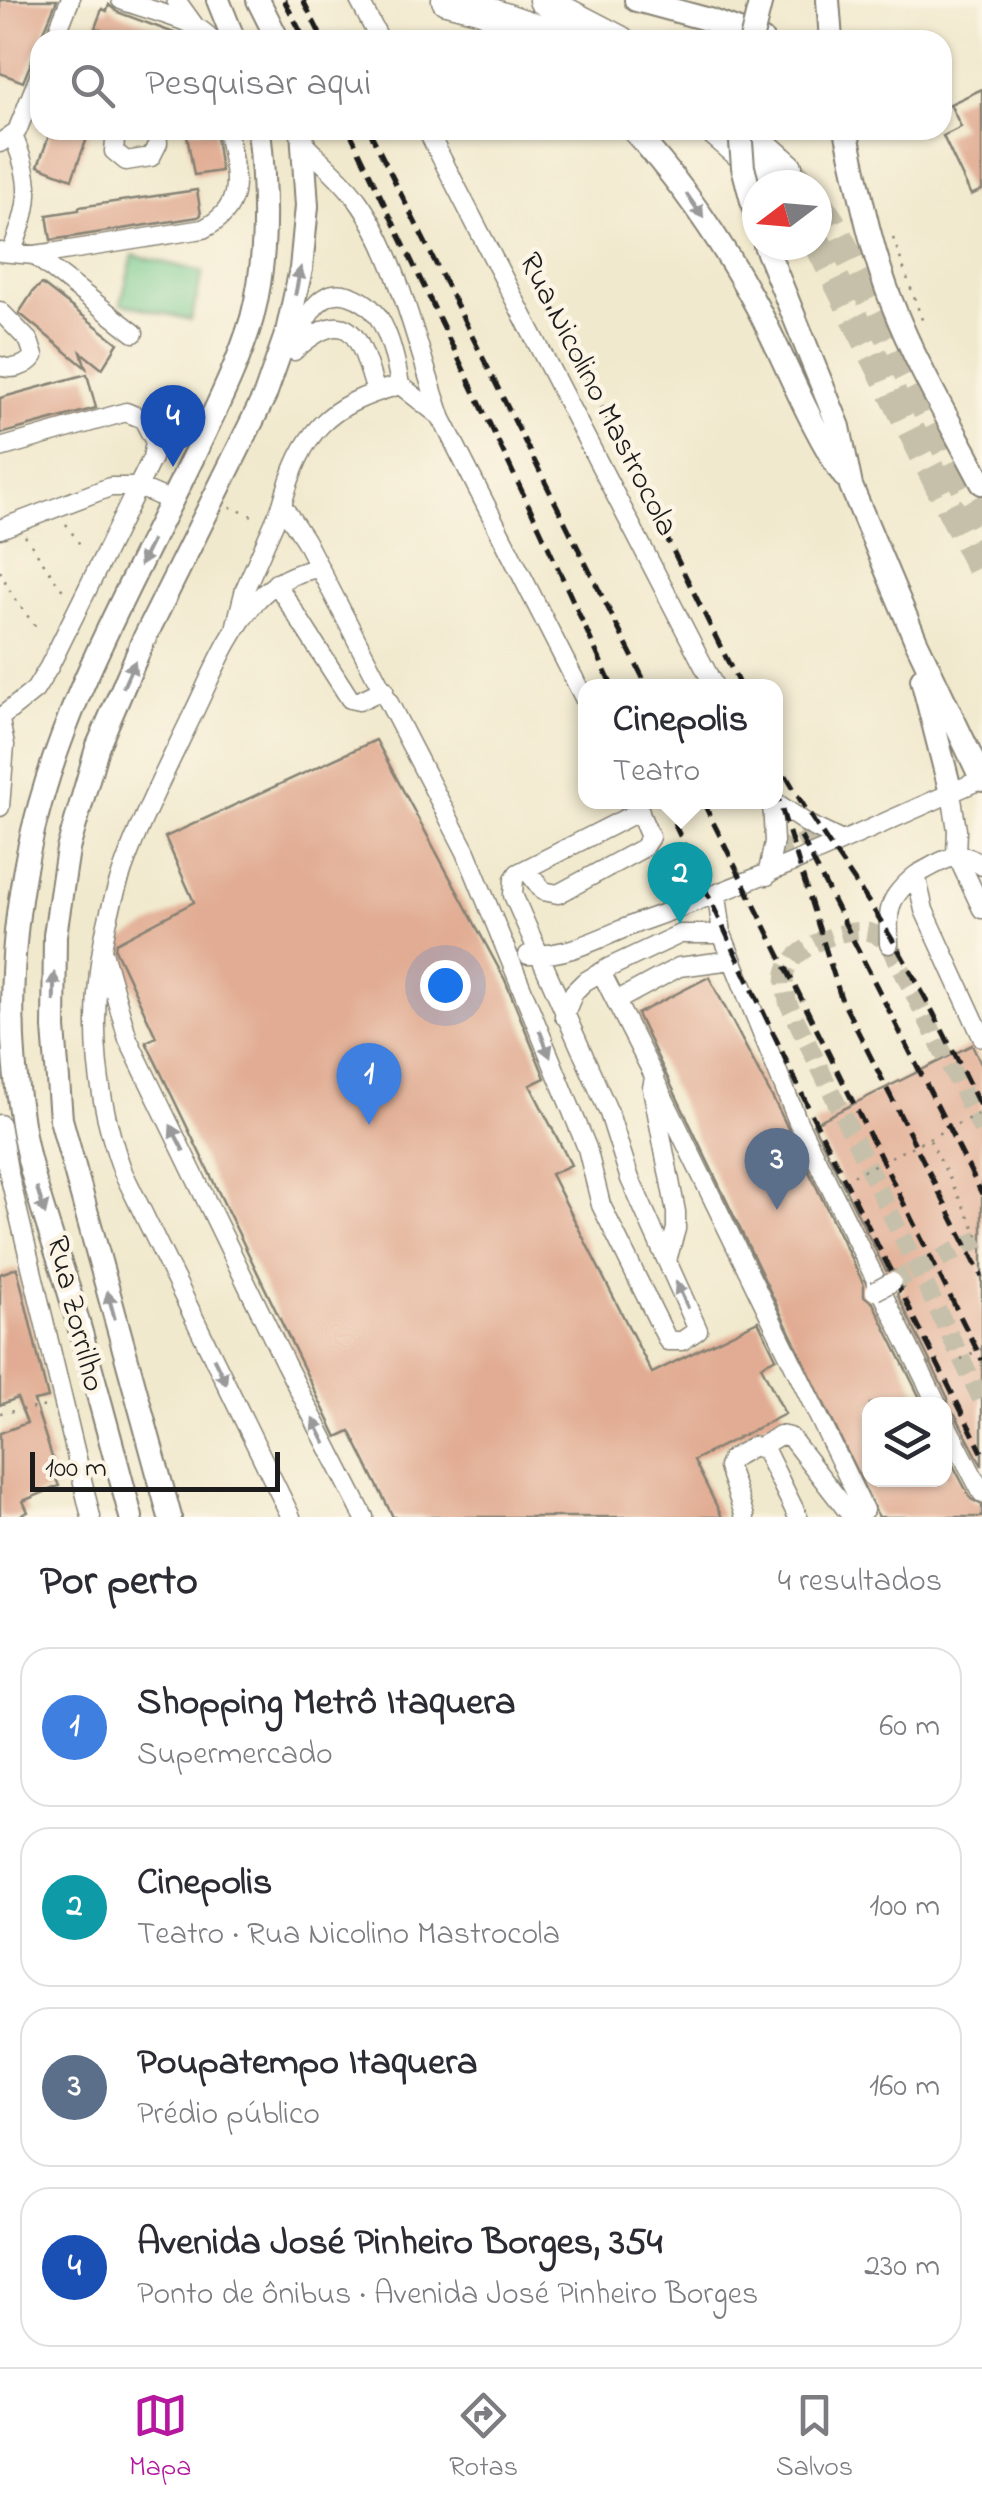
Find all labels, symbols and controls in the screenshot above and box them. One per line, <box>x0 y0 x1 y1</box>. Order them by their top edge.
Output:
search box <box>30 30 952 140</box>
text: Pesquisar aqui <box>145 57 371 113</box>
icon: search <box>65 58 120 113</box>
north arrow <box>742 170 832 260</box>
one-way arrow <box>685 192 704 219</box>
street label: Rua Nicolino Mastrocola <box>505 245 689 545</box>
one-way arrow <box>291 264 306 296</box>
pin: 4 <box>140 384 206 467</box>
one-way arrow <box>138 539 155 568</box>
one-way arrow <box>121 659 137 689</box>
popup <box>578 679 783 809</box>
text: Cinepolis <box>613 693 748 749</box>
text: Teatro <box>613 749 700 796</box>
pin: 2 <box>648 842 712 924</box>
your location <box>420 960 471 1011</box>
one-way arrow <box>47 971 63 1003</box>
one-way arrow <box>538 1030 553 1060</box>
pin: 1 <box>336 1042 402 1125</box>
one-way arrow <box>169 1123 186 1152</box>
pin: 3 <box>744 1128 810 1210</box>
one-way arrow <box>34 1186 49 1217</box>
street label: Rua Zorrilho <box>32 1231 116 1397</box>
one-way arrow <box>674 1280 691 1309</box>
one-way arrow <box>103 1290 118 1320</box>
one-way arrow <box>211 1356 228 1385</box>
map controls <box>862 1397 952 1487</box>
button: layers <box>862 1397 952 1487</box>
one-way arrow <box>311 1416 328 1445</box>
scale bar <box>30 1447 280 1492</box>
text: 100 m <box>45 1449 107 1490</box>
text: Por perto <box>40 1552 198 1613</box>
text: 4 resultados <box>778 1559 942 1606</box>
text: Shopping Metrô Itaquera <box>137 1676 516 1732</box>
text: 1 <box>69 1704 80 1751</box>
text: 60 m <box>879 1704 940 1751</box>
text: Supermercado <box>137 1732 333 1779</box>
text: Cinepolis <box>137 1856 272 1912</box>
text: 2 <box>67 1884 82 1931</box>
text: 100 m <box>869 1884 940 1931</box>
text: Teatro · Rua Nicolino Mastrocola <box>137 1912 560 1959</box>
text: Poupatempo Itaquera <box>137 2036 477 2092</box>
text: 3 <box>68 2064 81 2111</box>
text: 160 m <box>869 2064 940 2111</box>
text: Prédio público <box>137 2092 320 2139</box>
text: Avenida José Pinheiro Borges, 354 <box>137 2216 662 2272</box>
text: 4 <box>68 2244 81 2291</box>
text: 230 m <box>864 2244 940 2291</box>
text: Ponto de ônibus · Avenida José Pinheiro Borges <box>137 2272 758 2319</box>
tab: Mapa <box>129 2388 191 2489</box>
tab: Rotas <box>449 2388 518 2489</box>
tab: Salvos <box>776 2388 853 2489</box>

